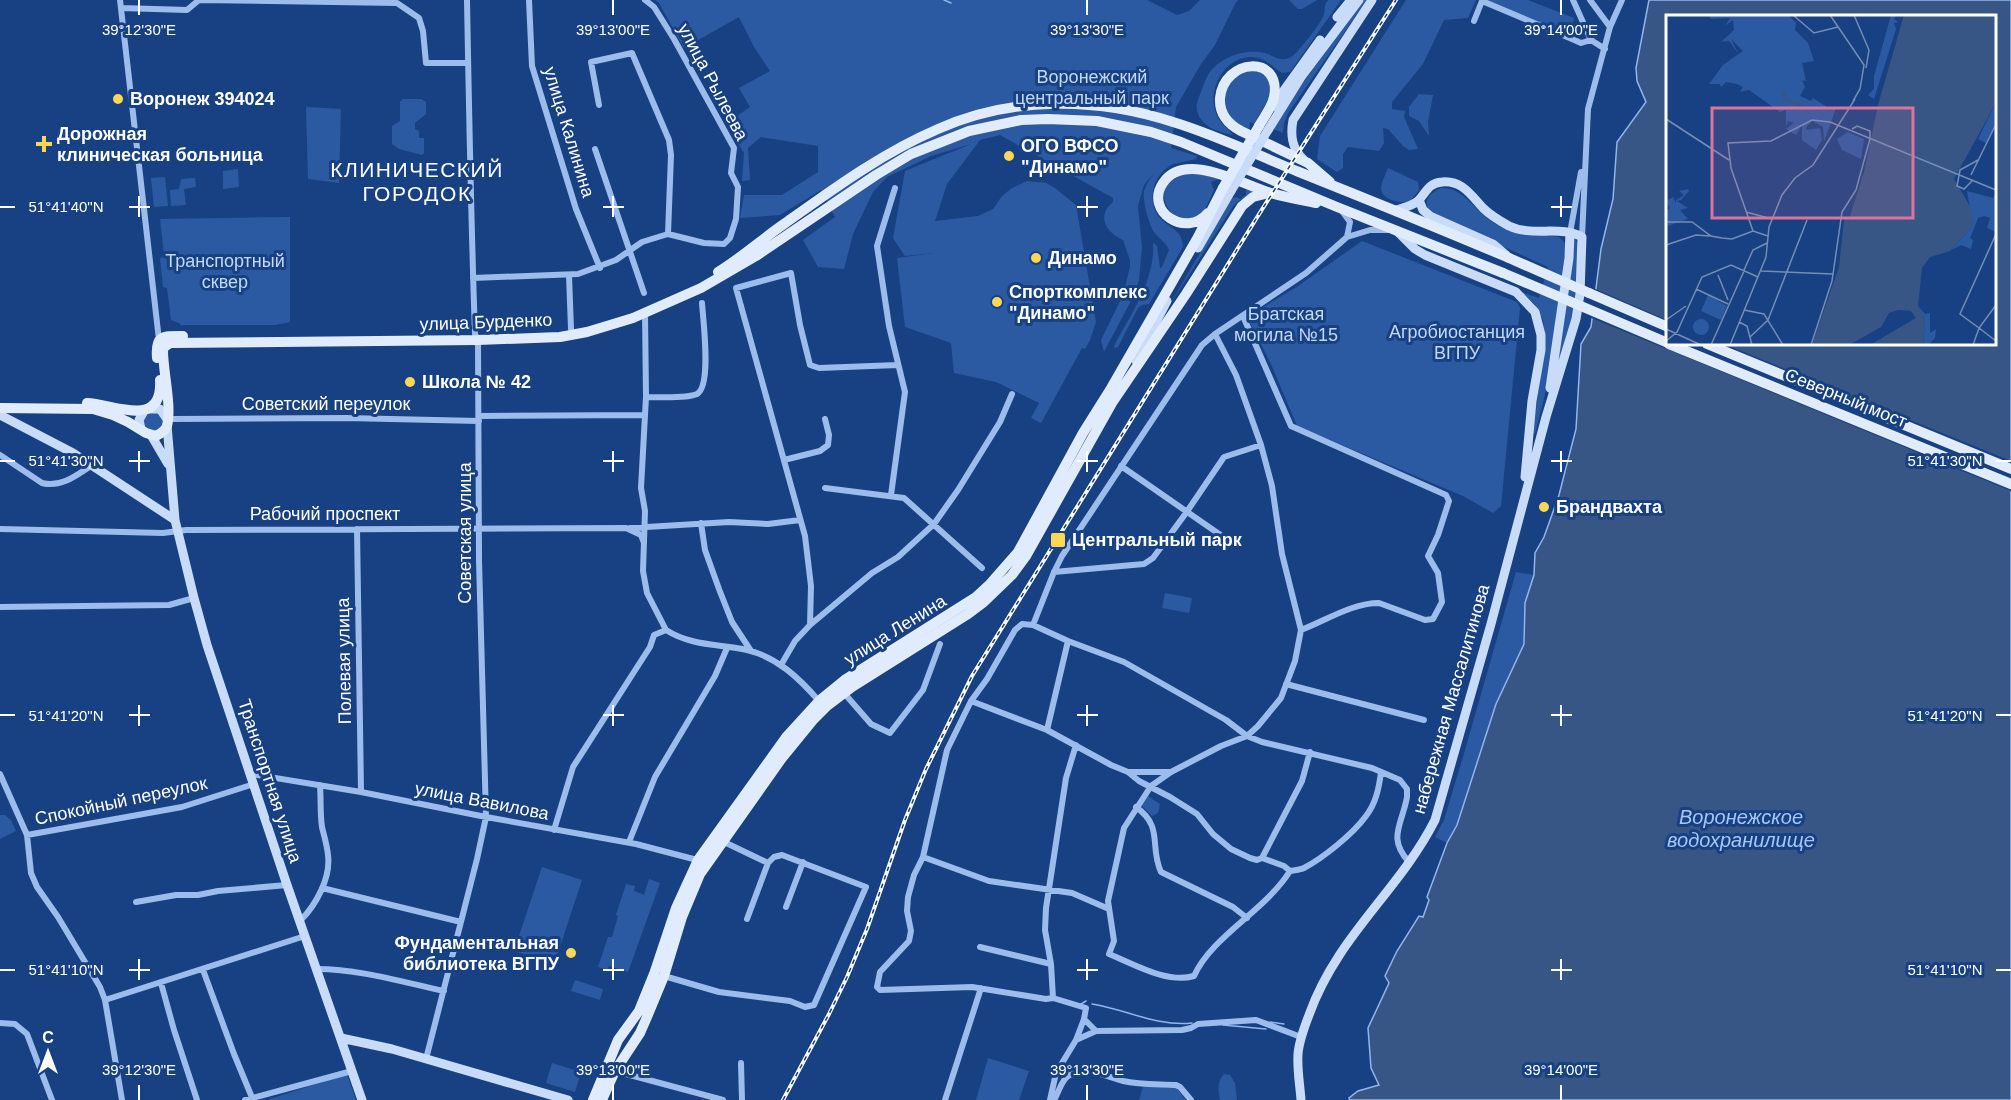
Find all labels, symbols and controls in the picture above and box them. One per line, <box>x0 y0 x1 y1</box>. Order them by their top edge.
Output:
inset map <box>1666 15 1996 345</box>
street label: улица Рылеева <box>674 20 753 145</box>
text: 39°12'30"E <box>102 21 176 38</box>
text: 39°13'00"E <box>576 21 650 38</box>
text: 39°13'30"E <box>1050 21 1124 38</box>
text: 39°14'00"E <box>1524 21 1598 38</box>
street label: улица Калинина <box>540 64 599 201</box>
park label: Воронежский центральный парк <box>1015 67 1169 108</box>
place label: Воронеж 394024 <box>130 89 274 109</box>
marker: Воронеж 394024 <box>111 92 125 106</box>
place label: Дорожная клиническая больница <box>57 124 264 165</box>
marker: Дорожная клиническая больница <box>35 135 53 153</box>
place label: ОГО ВФСО "Динамо" <box>1021 136 1118 177</box>
marker: ОГО ВФСО "Динамо" <box>1002 149 1016 163</box>
district label: КЛИНИЧЕСКИЙ ГОРОДОК <box>330 158 504 205</box>
text: 51°41'40"N <box>28 198 104 215</box>
place label: Динамо <box>1048 248 1117 268</box>
park label: Транспортный сквер <box>165 251 285 292</box>
marker: Динамо <box>1029 251 1043 265</box>
place label: Спорткомплекс "Динамо" <box>1009 282 1147 323</box>
marker: Спорткомплекс "Динамо" <box>990 295 1004 309</box>
park label: Братская могила №15 <box>1234 304 1338 345</box>
street label: улица Бурденко <box>419 310 553 334</box>
park label: Агробиостанция ВГПУ <box>1389 322 1525 363</box>
street label: Северный мост <box>1782 364 1910 432</box>
place label: Школа № 42 <box>422 372 531 392</box>
marker: Школа № 42 <box>403 375 417 389</box>
street label: Советский переулок <box>242 394 410 414</box>
text: 51°41'30"N <box>28 452 104 469</box>
text: 51°41'30"N <box>1907 452 1983 469</box>
street label: Советская улица <box>455 461 475 604</box>
place label: Брандвахта <box>1556 497 1663 517</box>
marker: Брандвахта <box>1537 500 1551 514</box>
street label: Рабочий проспект <box>250 504 400 524</box>
place label: Центральный парк <box>1072 530 1243 550</box>
marker: Центральный парк <box>1049 531 1067 549</box>
street label: набережная Массалитинова <box>1409 581 1494 816</box>
street label: улица Ленина <box>840 590 950 669</box>
street label: Полевая улица <box>333 597 355 725</box>
street label: Транспортная улица <box>234 697 306 866</box>
text: 51°41'20"N <box>28 707 104 724</box>
text: 51°41'20"N <box>1907 707 1983 724</box>
street label: Спокойный переулок <box>33 773 209 829</box>
street label: улица Вавилова <box>413 778 552 824</box>
water label: Воронежское водохранилище <box>1667 806 1815 851</box>
place label: Фундаментальная библиотека ВГПУ <box>394 933 560 974</box>
marker: Фундаментальная библиотека ВГПУ <box>564 946 578 960</box>
text: 51°41'10"N <box>28 961 104 978</box>
text: 51°41'10"N <box>1907 961 1983 978</box>
north arrow <box>18 1022 78 1082</box>
text: С <box>42 1029 54 1046</box>
text: 39°12'30"E <box>102 1061 176 1078</box>
text: 39°13'00"E <box>576 1061 650 1078</box>
text: 39°13'30"E <box>1050 1061 1124 1078</box>
text: 39°14'00"E <box>1524 1061 1598 1078</box>

